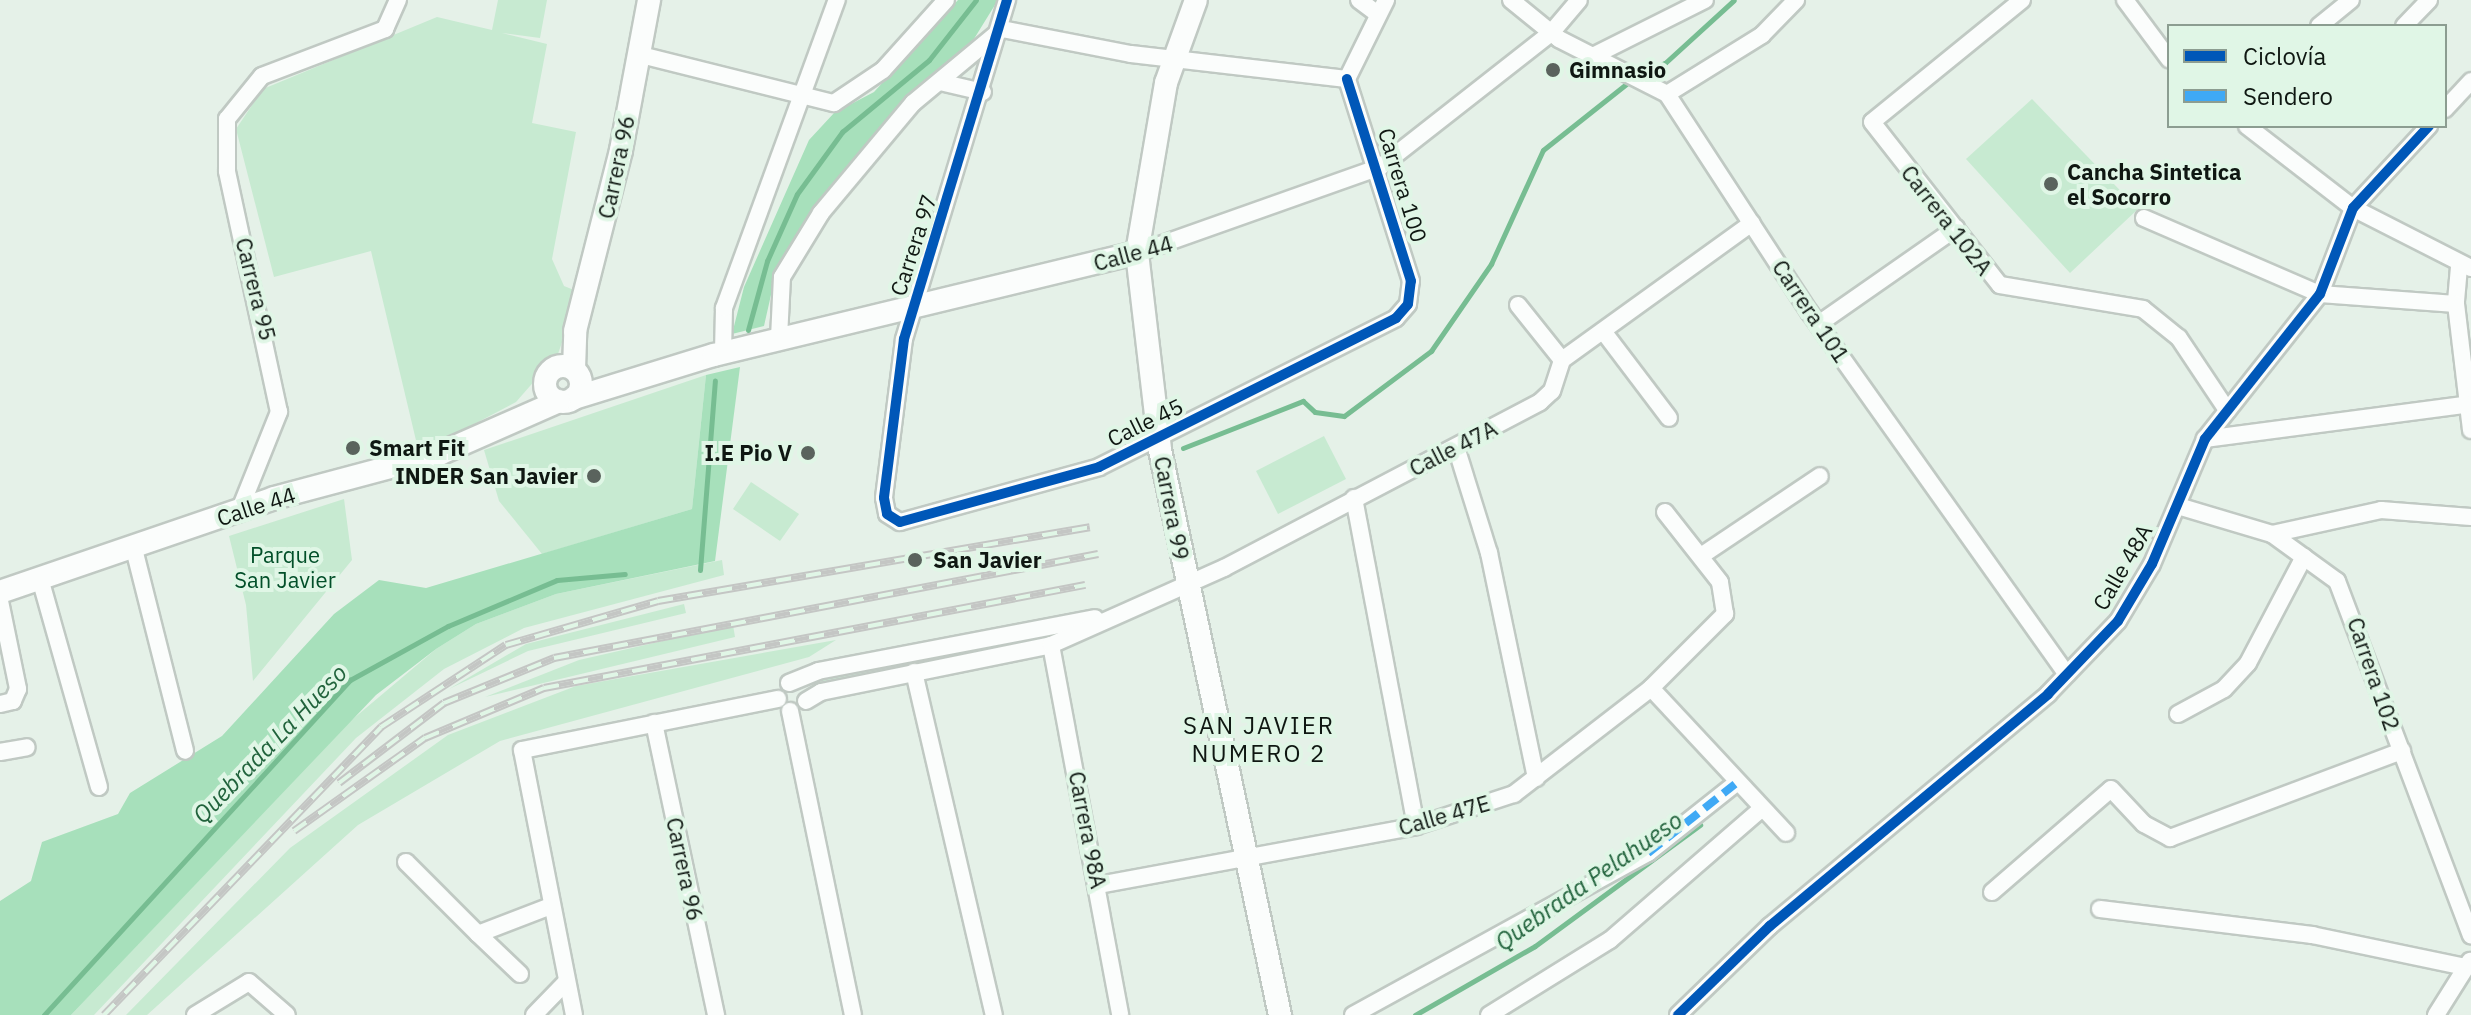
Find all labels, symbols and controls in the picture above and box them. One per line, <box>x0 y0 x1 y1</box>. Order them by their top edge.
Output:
legend <box>2167 24 2447 128</box>
text: Ciclovía <box>2243 40 2326 72</box>
place label: Gimnasio <box>1569 57 1666 83</box>
marker: Gimnasio <box>1544 61 1562 79</box>
text: Sendero <box>2243 80 2333 112</box>
street label: Carrera 96 <box>592 113 640 221</box>
street label: Carrera 100 <box>1373 125 1433 245</box>
place label: Cancha Sintetica el Socorro <box>2067 158 2242 210</box>
street label: Carrera 102A <box>1896 160 1998 280</box>
marker: Cancha Sintetica el Socorro <box>2042 175 2060 193</box>
street label: Carrera 97 <box>884 191 942 299</box>
street label: Calle 44 <box>1090 230 1176 276</box>
street label: Carrera 95 <box>231 235 281 343</box>
street label: Carrera 101 <box>1767 255 1855 367</box>
street label: Calle 45 <box>1103 392 1187 452</box>
street label: Calle 47A <box>1405 415 1501 481</box>
place label: Smart Fit <box>369 435 465 461</box>
marker: Smart Fit <box>344 439 362 457</box>
place label: I.E Pio V <box>705 440 792 466</box>
marker: I.E Pio V <box>799 444 817 462</box>
street label: Carrera 99 <box>1149 454 1195 562</box>
place label: INDER San Javier <box>395 463 578 489</box>
marker: INDER San Javier <box>585 467 603 485</box>
street label: Calle 44 <box>213 481 299 531</box>
street label: Calle 48A <box>2087 519 2157 615</box>
park label: Parque San Javier <box>234 541 336 592</box>
place label: San Javier <box>933 547 1042 573</box>
marker: San Javier <box>904 549 926 571</box>
street label: Carrera 102 <box>2342 614 2406 734</box>
water label: Quebrada La Hueso <box>187 659 353 829</box>
district label: SAN JAVIER NUMERO 2 <box>1183 712 1335 768</box>
street label: Carrera 98A <box>1064 769 1112 891</box>
street label: Calle 47E <box>1395 789 1493 841</box>
water label: Quebrada Pelahueso <box>1490 806 1688 956</box>
street label: Carrera 96 <box>661 815 709 923</box>

